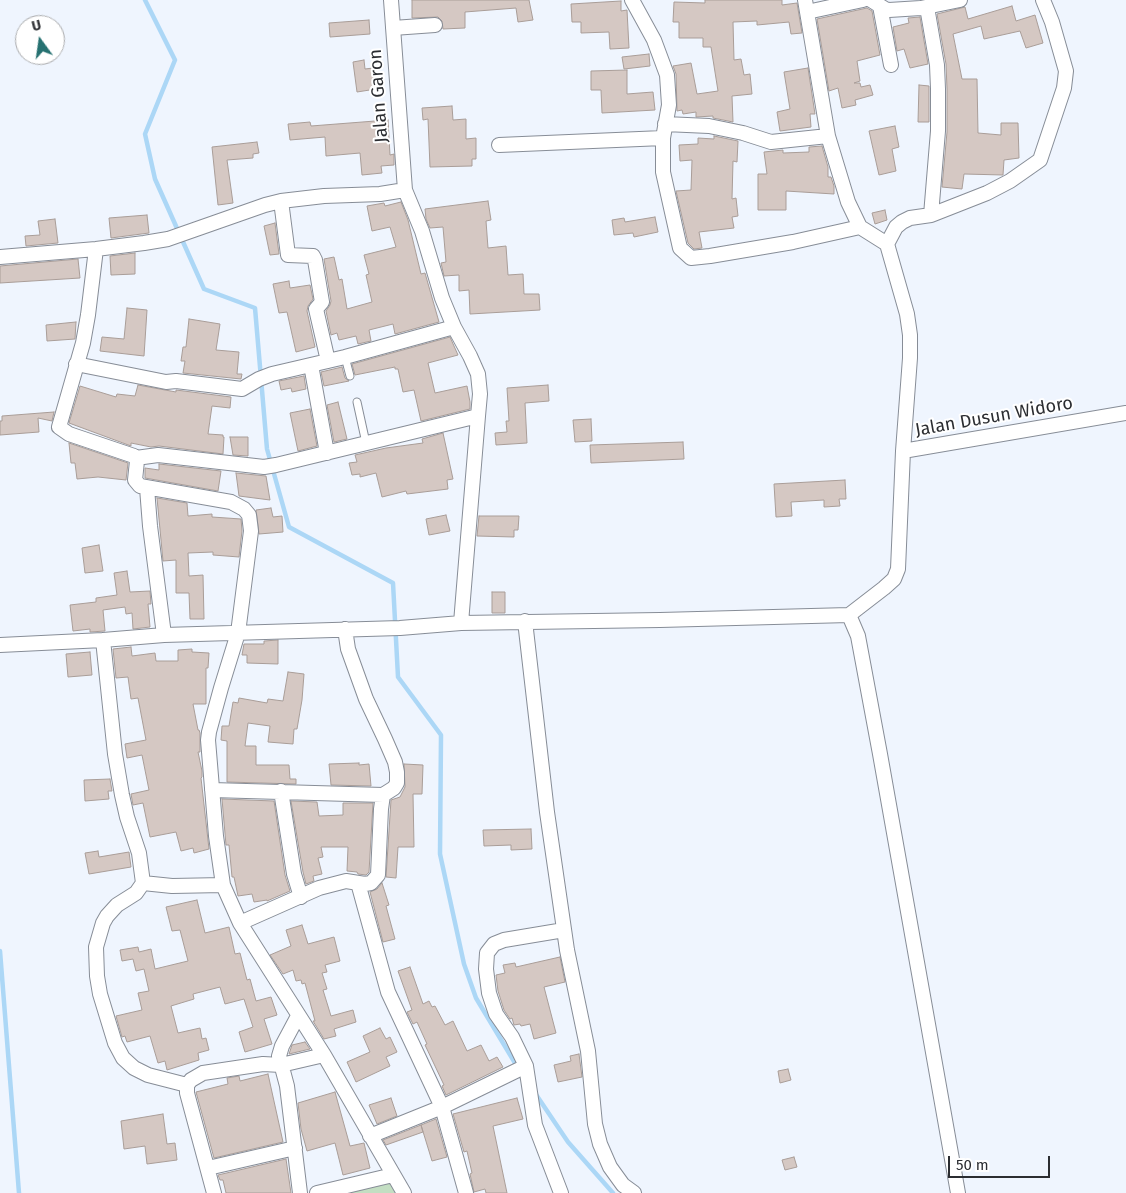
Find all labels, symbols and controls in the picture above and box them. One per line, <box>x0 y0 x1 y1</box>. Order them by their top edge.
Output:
north arrow <box>15 15 65 65</box>
text: U <box>30 17 43 35</box>
street label: Jalan Garon <box>365 48 393 144</box>
street label: Jalan Dusun Widoro <box>913 392 1075 442</box>
scale bar <box>951 1146 1054 1178</box>
text: 50 m <box>956 1156 989 1174</box>

